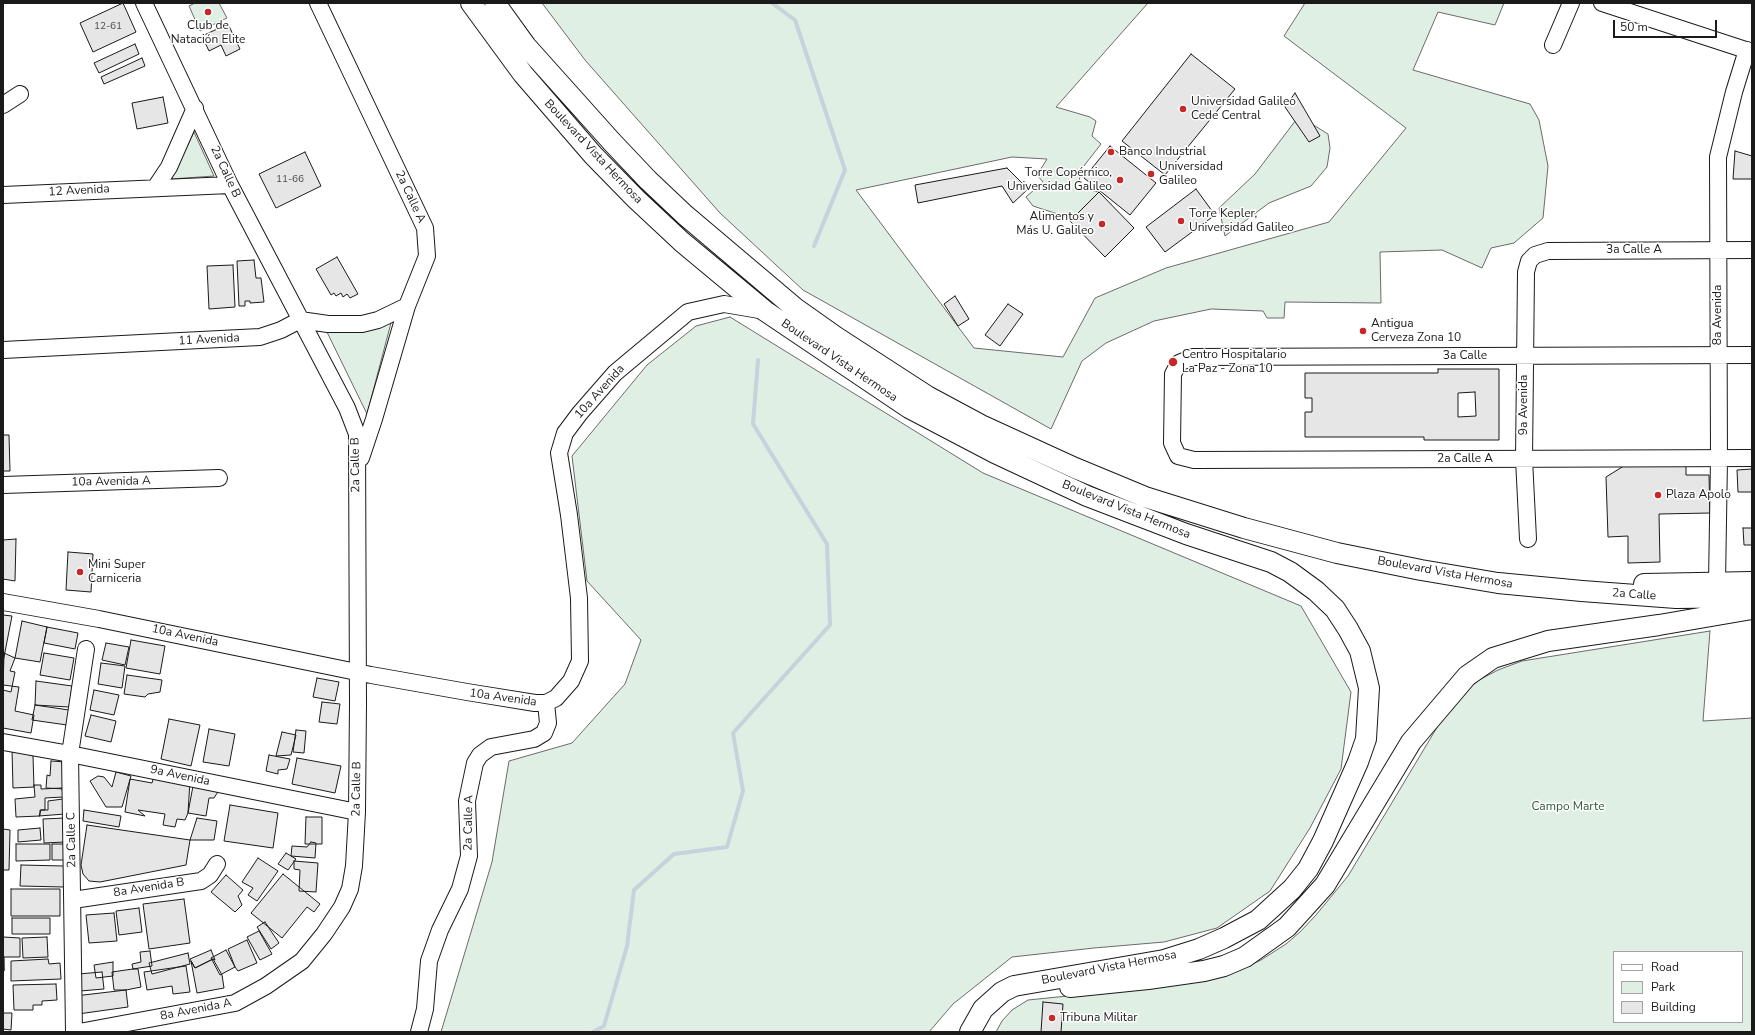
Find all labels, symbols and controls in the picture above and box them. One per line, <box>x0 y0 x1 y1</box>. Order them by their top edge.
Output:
marker: Club de Natación Elite <box>203 7 213 17</box>
scale bar <box>1615 12 1719 38</box>
place label: Club de Natación Elite <box>171 19 245 47</box>
text: 50 m <box>1620 19 1648 35</box>
house number: 12-61 <box>94 21 122 33</box>
place label: Universidad Galileo Cede Central <box>1191 95 1296 123</box>
street label: Boulevard Vista Hermosa <box>541 97 645 207</box>
marker: Universidad Galileo Cede Central <box>1178 104 1188 114</box>
street label: 2a Calle B <box>207 144 243 200</box>
place label: Banco Industrial <box>1119 145 1206 159</box>
marker: Banco Industrial <box>1106 147 1116 157</box>
place label: Universidad Galileo <box>1159 160 1223 188</box>
place label: Torre Copérnico, Universidad Galileo <box>1007 166 1112 194</box>
street label: 2a Calle A <box>392 169 428 225</box>
marker: Universidad Galileo <box>1146 169 1156 179</box>
house number: 11-66 <box>276 174 304 186</box>
marker: Torre Copérnico, Universidad Galileo <box>1115 175 1125 185</box>
street label: 12 Avenida <box>48 182 110 200</box>
place label: Torre Kepler, Universidad Galileo <box>1189 207 1294 235</box>
place label: Alimentos y Más U. Galileo <box>1016 210 1094 238</box>
marker: Torre Kepler, Universidad Galileo <box>1176 216 1186 226</box>
marker: Alimentos y Más U. Galileo <box>1097 219 1107 229</box>
street label: 3a Calle A <box>1606 243 1662 257</box>
street label: 8a Avenida <box>1711 285 1725 345</box>
street label: Boulevard Vista Hermosa <box>778 317 900 405</box>
place label: Antigua Cerveza Zona 10 <box>1371 317 1461 345</box>
marker: Antigua Cerveza Zona 10 <box>1358 326 1368 336</box>
street label: 11 Avenida <box>178 331 240 349</box>
place label: Centro Hospitalario La Paz - Zona 10 <box>1182 348 1287 376</box>
street label: 3a Calle <box>1443 349 1487 363</box>
marker: Centro Hospitalario La Paz - Zona 10 <box>1167 356 1179 368</box>
street label: 10a Avenida <box>572 362 628 422</box>
street label: 9a Avenida <box>1517 375 1531 435</box>
street label: 2a Calle B <box>348 437 364 493</box>
street label: 2a Calle A <box>1437 452 1493 466</box>
street label: 10a Avenida A <box>71 474 151 490</box>
street label: Boulevard Vista Hermosa <box>1060 478 1192 542</box>
place label: Plaza Apolo <box>1666 488 1731 502</box>
marker: Plaza Apolo <box>1653 490 1663 500</box>
street label: Boulevard Vista Hermosa <box>1376 554 1514 592</box>
place label: Mini Super Carniceria <box>88 558 146 586</box>
marker: Mini Super Carniceria <box>75 567 85 577</box>
street label: 2a Calle <box>1611 586 1657 604</box>
street label: 10a Avenida <box>150 622 220 650</box>
street label: 10a Avenida <box>468 686 538 710</box>
street label: 2a Calle B <box>349 761 365 817</box>
street label: 9a Avenida <box>149 763 211 789</box>
street label: 2a Calle A <box>461 795 477 851</box>
park label: Campo Marte <box>1531 800 1605 814</box>
street label: 2a Calle C <box>64 812 80 868</box>
street label: 8a Avenida B <box>112 875 186 901</box>
street label: Boulevard Vista Hermosa <box>1040 948 1178 988</box>
legend <box>1613 951 1743 1023</box>
text: Road <box>1651 959 1679 975</box>
text: Park <box>1651 979 1675 995</box>
street label: 8a Avenida A <box>159 996 233 1024</box>
text: Building <box>1651 999 1696 1015</box>
place label: Tribuna Militar <box>1060 1011 1138 1025</box>
marker: Tribuna Militar <box>1047 1013 1057 1023</box>

